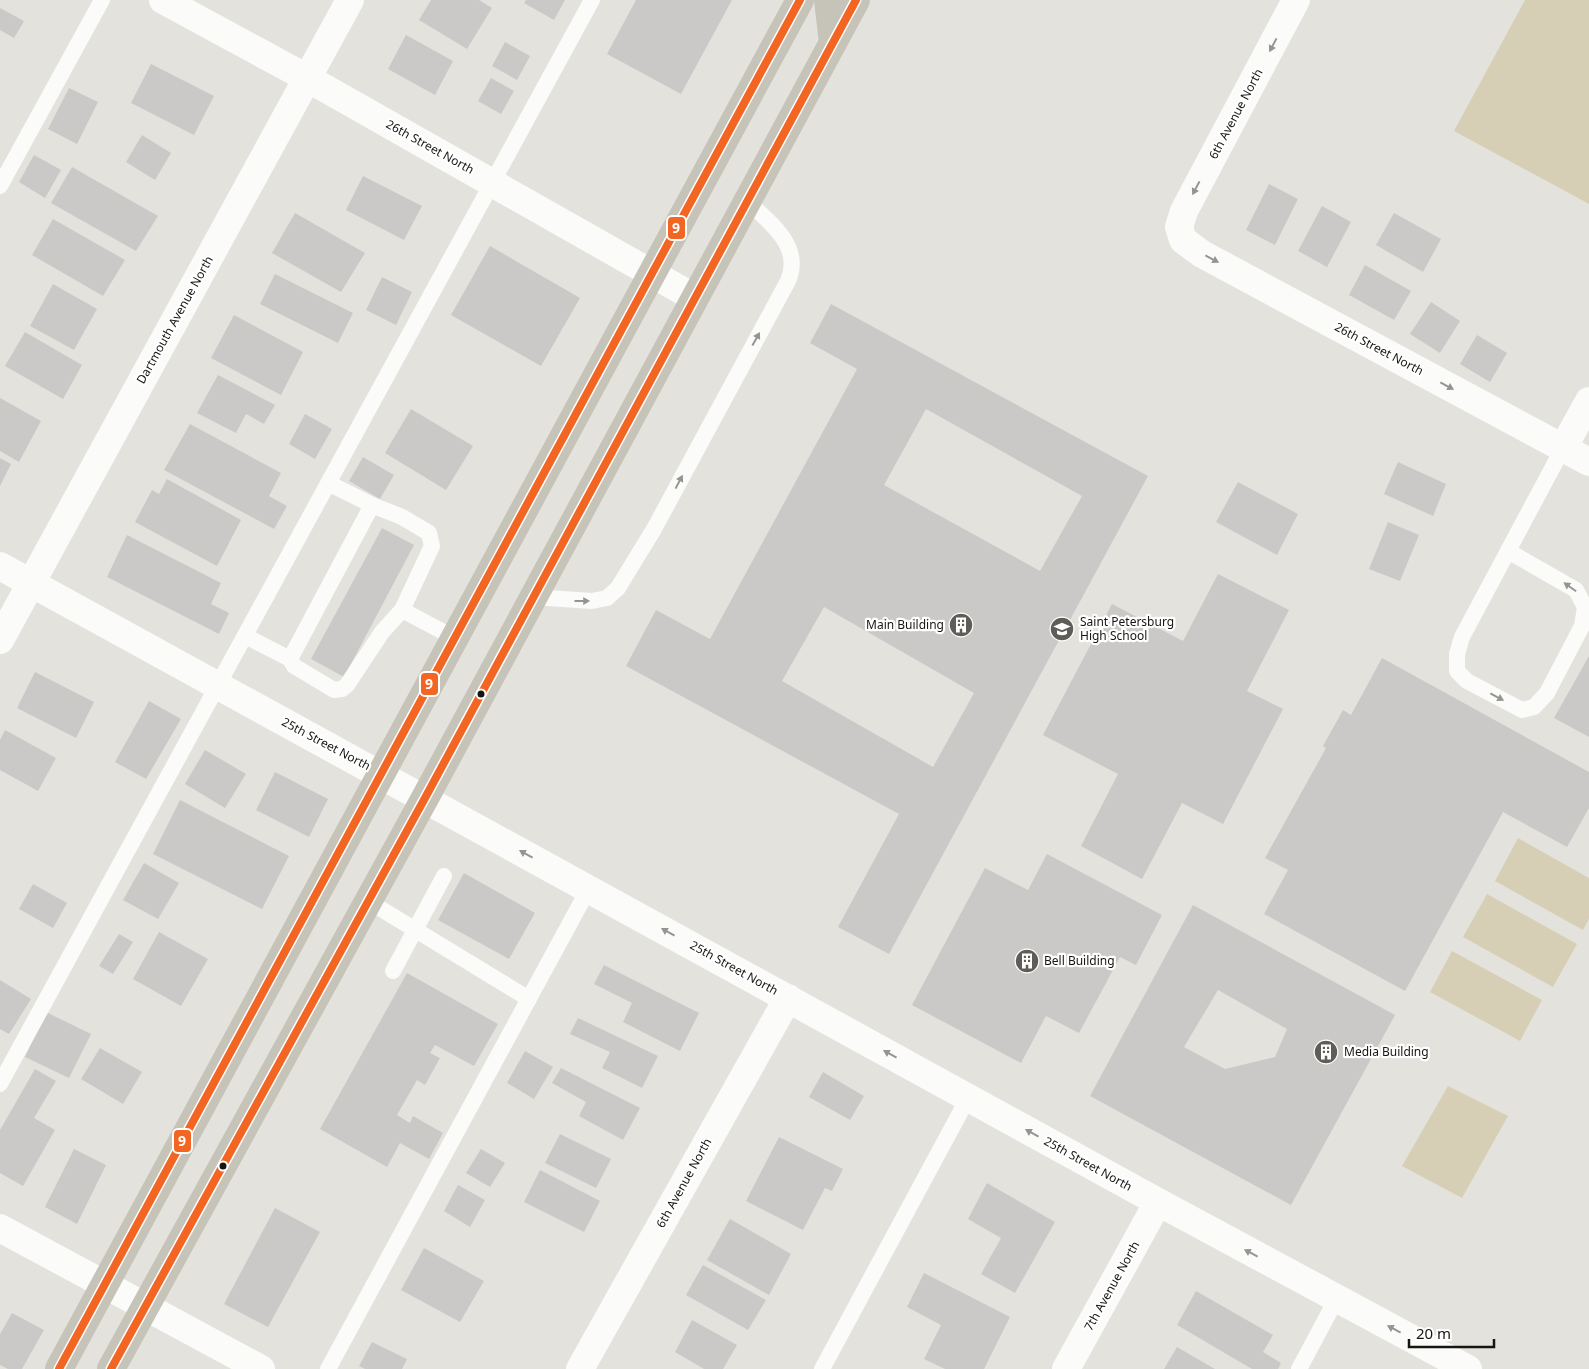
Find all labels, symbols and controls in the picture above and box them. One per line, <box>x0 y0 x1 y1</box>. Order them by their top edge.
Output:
one-way arrow <box>1269 38 1277 52</box>
street label: 6th Avenue North <box>1205 66 1267 162</box>
street label: 26th Street North <box>383 115 477 178</box>
one-way arrow <box>1192 181 1200 195</box>
line badge: 9 <box>667 216 686 240</box>
text: 9 <box>672 218 680 237</box>
street label: Dartmouth Avenue North <box>132 253 217 387</box>
one-way arrow <box>1205 255 1219 263</box>
street label: 26th Street North <box>1332 318 1427 379</box>
one-way arrow <box>752 333 761 346</box>
one-way arrow <box>1440 382 1455 390</box>
one-way arrow <box>674 475 683 489</box>
one-way arrow <box>1563 582 1577 592</box>
one-way arrow <box>574 597 590 605</box>
building icon: Main Building <box>948 612 974 638</box>
place label: Saint Petersburg High School <box>1080 613 1174 644</box>
place label: Main Building <box>866 616 944 633</box>
school or university icon: Saint Petersburg High School <box>1049 616 1075 642</box>
line badge: 9 <box>420 672 439 696</box>
text: 9 <box>425 674 433 693</box>
unlabelled marker <box>476 689 486 699</box>
one-way arrow <box>1490 693 1505 701</box>
street label: 25th Street North <box>279 713 374 774</box>
one-way arrow <box>519 849 533 858</box>
one-way arrow <box>661 928 676 936</box>
street label: 25th Street North <box>687 936 781 999</box>
building icon: Bell Building <box>1014 948 1040 974</box>
place label: Bell Building <box>1044 952 1115 969</box>
building icon: Media Building <box>1313 1039 1339 1065</box>
place label: Media Building <box>1344 1043 1429 1060</box>
one-way arrow <box>882 1050 897 1058</box>
one-way arrow <box>1025 1128 1038 1137</box>
line badge: 9 <box>173 1129 192 1153</box>
text: 9 <box>178 1131 186 1150</box>
street label: 25th Street North <box>1041 1132 1135 1195</box>
street label: 6th Avenue North <box>652 1135 715 1231</box>
unlabelled marker <box>218 1161 228 1171</box>
street label: 7th Avenue North <box>1080 1238 1143 1334</box>
one-way arrow <box>1244 1248 1258 1257</box>
scale bar <box>1409 1316 1494 1348</box>
text: 20 m <box>1416 1323 1451 1343</box>
one-way arrow <box>1388 1325 1401 1334</box>

